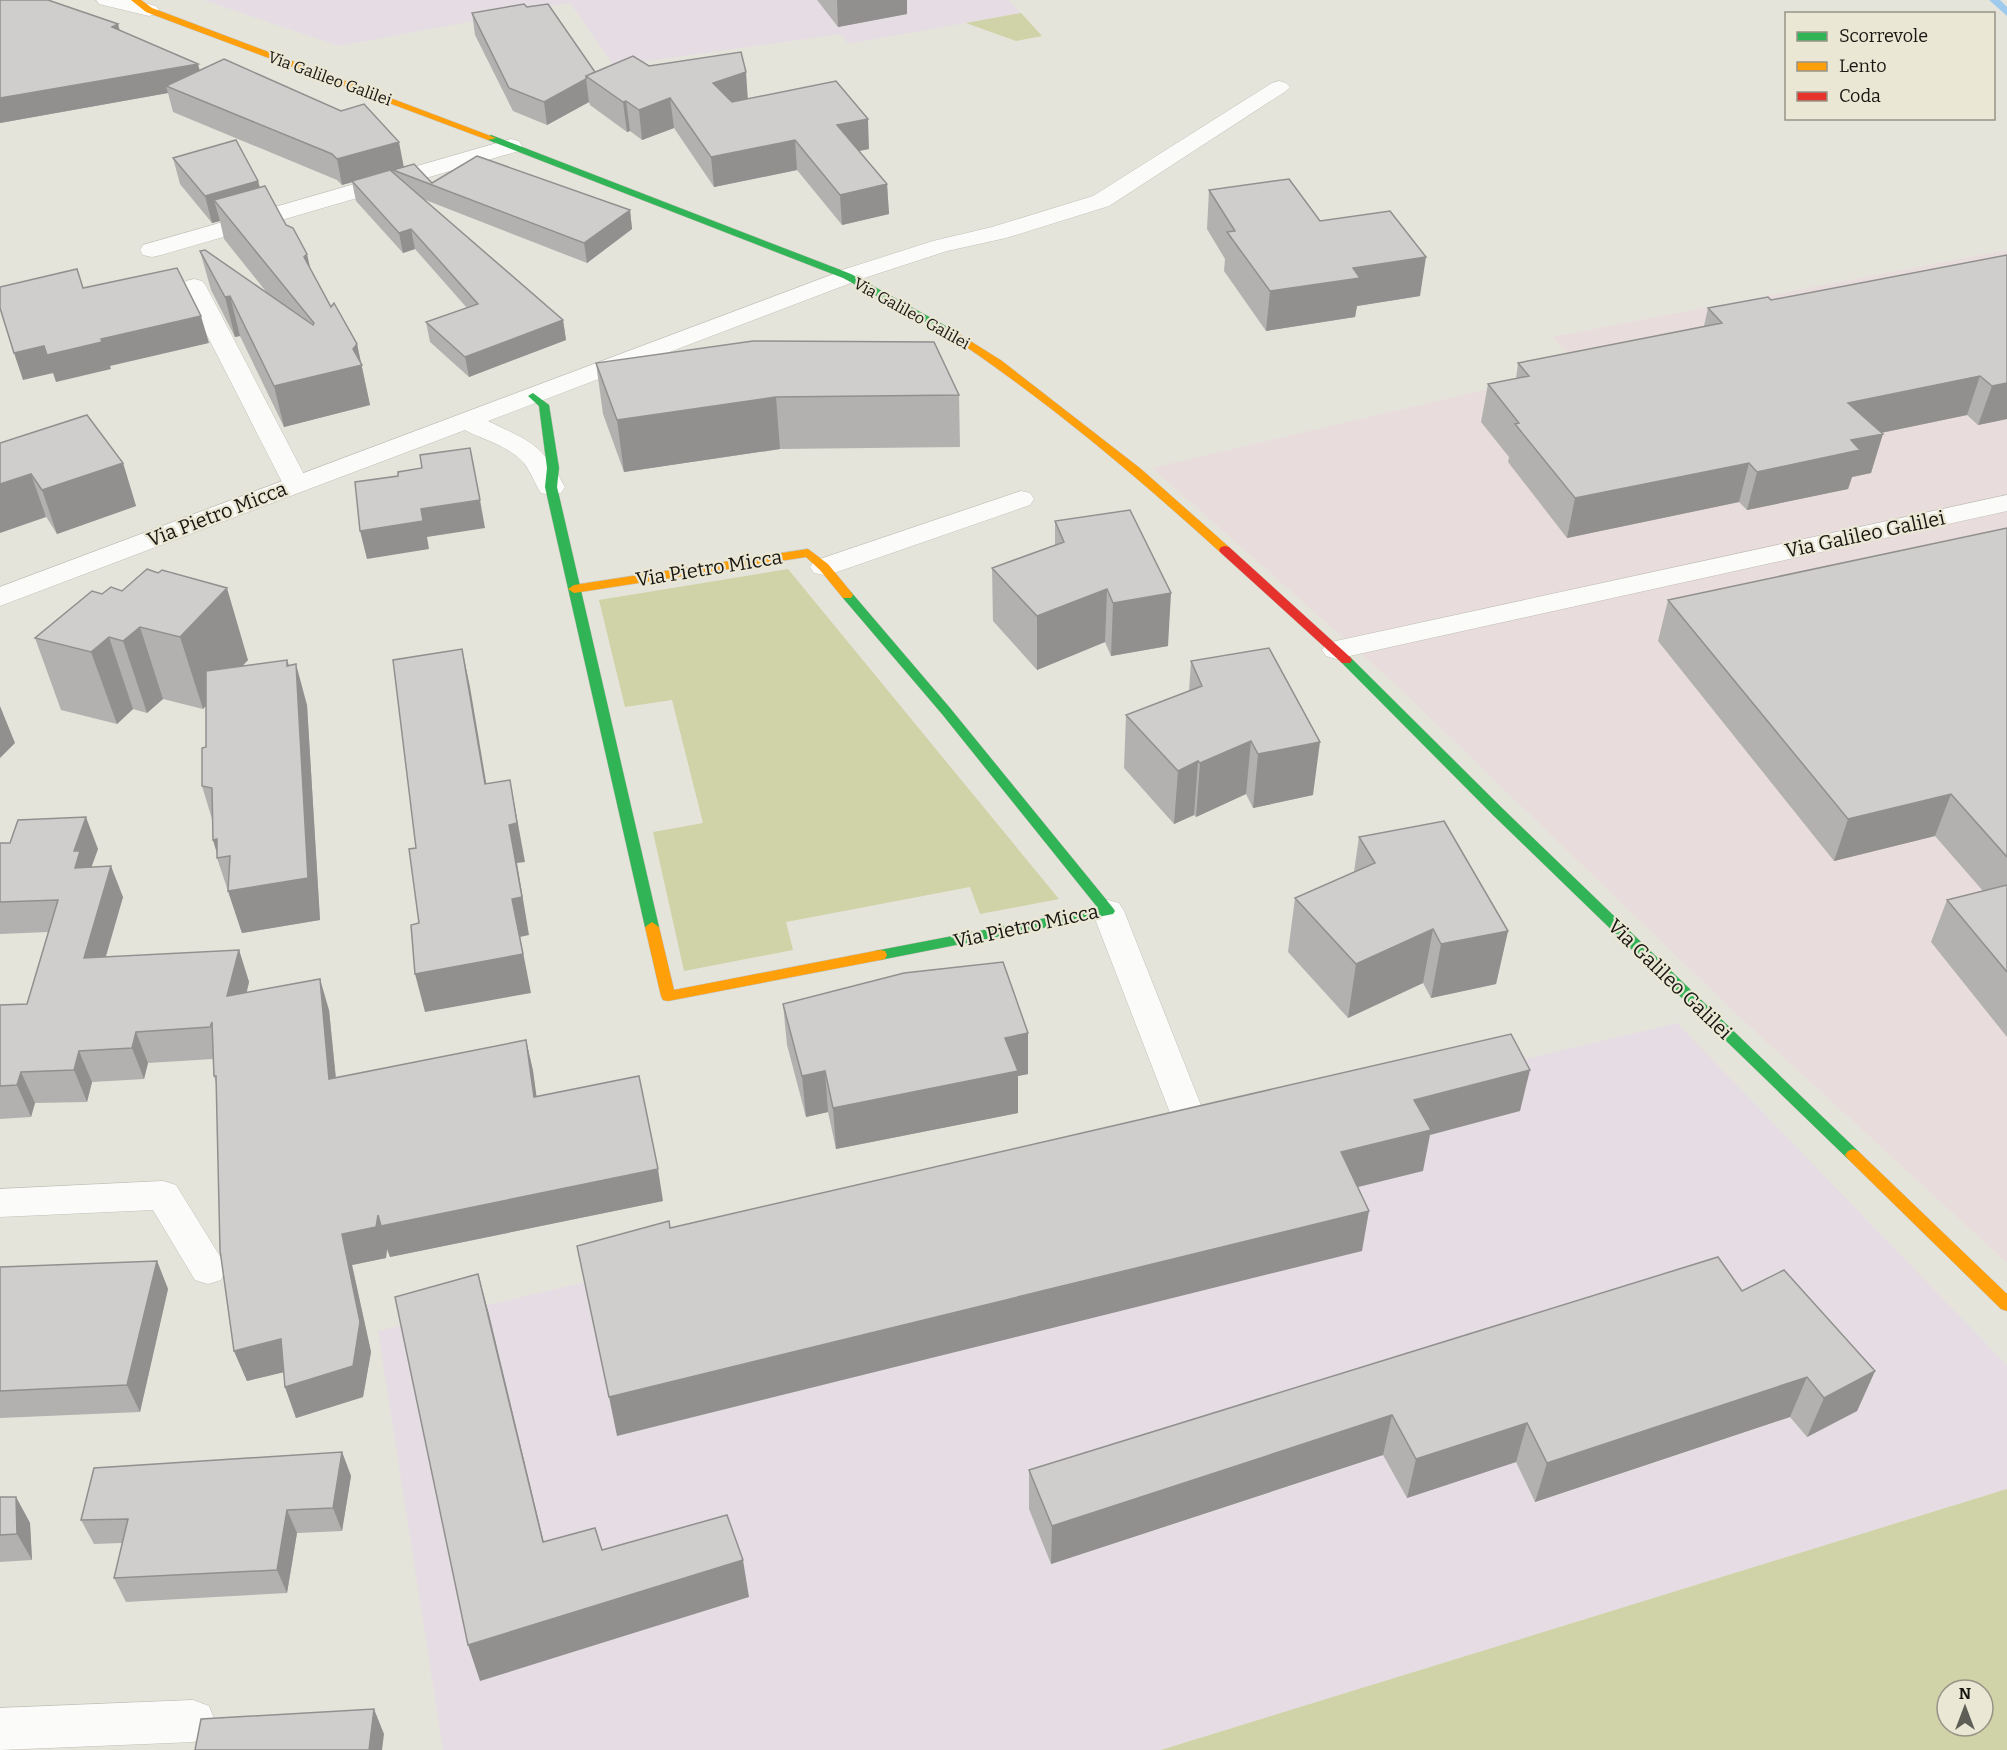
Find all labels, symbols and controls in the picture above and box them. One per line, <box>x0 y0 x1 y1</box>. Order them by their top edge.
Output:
legend <box>1785 12 1995 120</box>
text: Scorrevole <box>1839 25 1928 47</box>
street label: Via Galileo Galilei <box>265 47 394 110</box>
text: Lento <box>1839 55 1887 77</box>
text: Coda <box>1839 85 1881 107</box>
street label: Via Galileo Galilei <box>850 274 974 353</box>
street label: Via Pietro Micca <box>144 476 290 552</box>
street label: Via Galileo Galilei <box>1783 505 1947 563</box>
street label: Via Pietro Micca <box>634 545 784 591</box>
street label: Via Pietro Micca <box>951 899 1101 953</box>
street label: Via Galileo Galilei <box>1603 914 1737 1044</box>
north arrow <box>1935 1678 1995 1738</box>
text: N <box>1959 1684 1971 1703</box>

